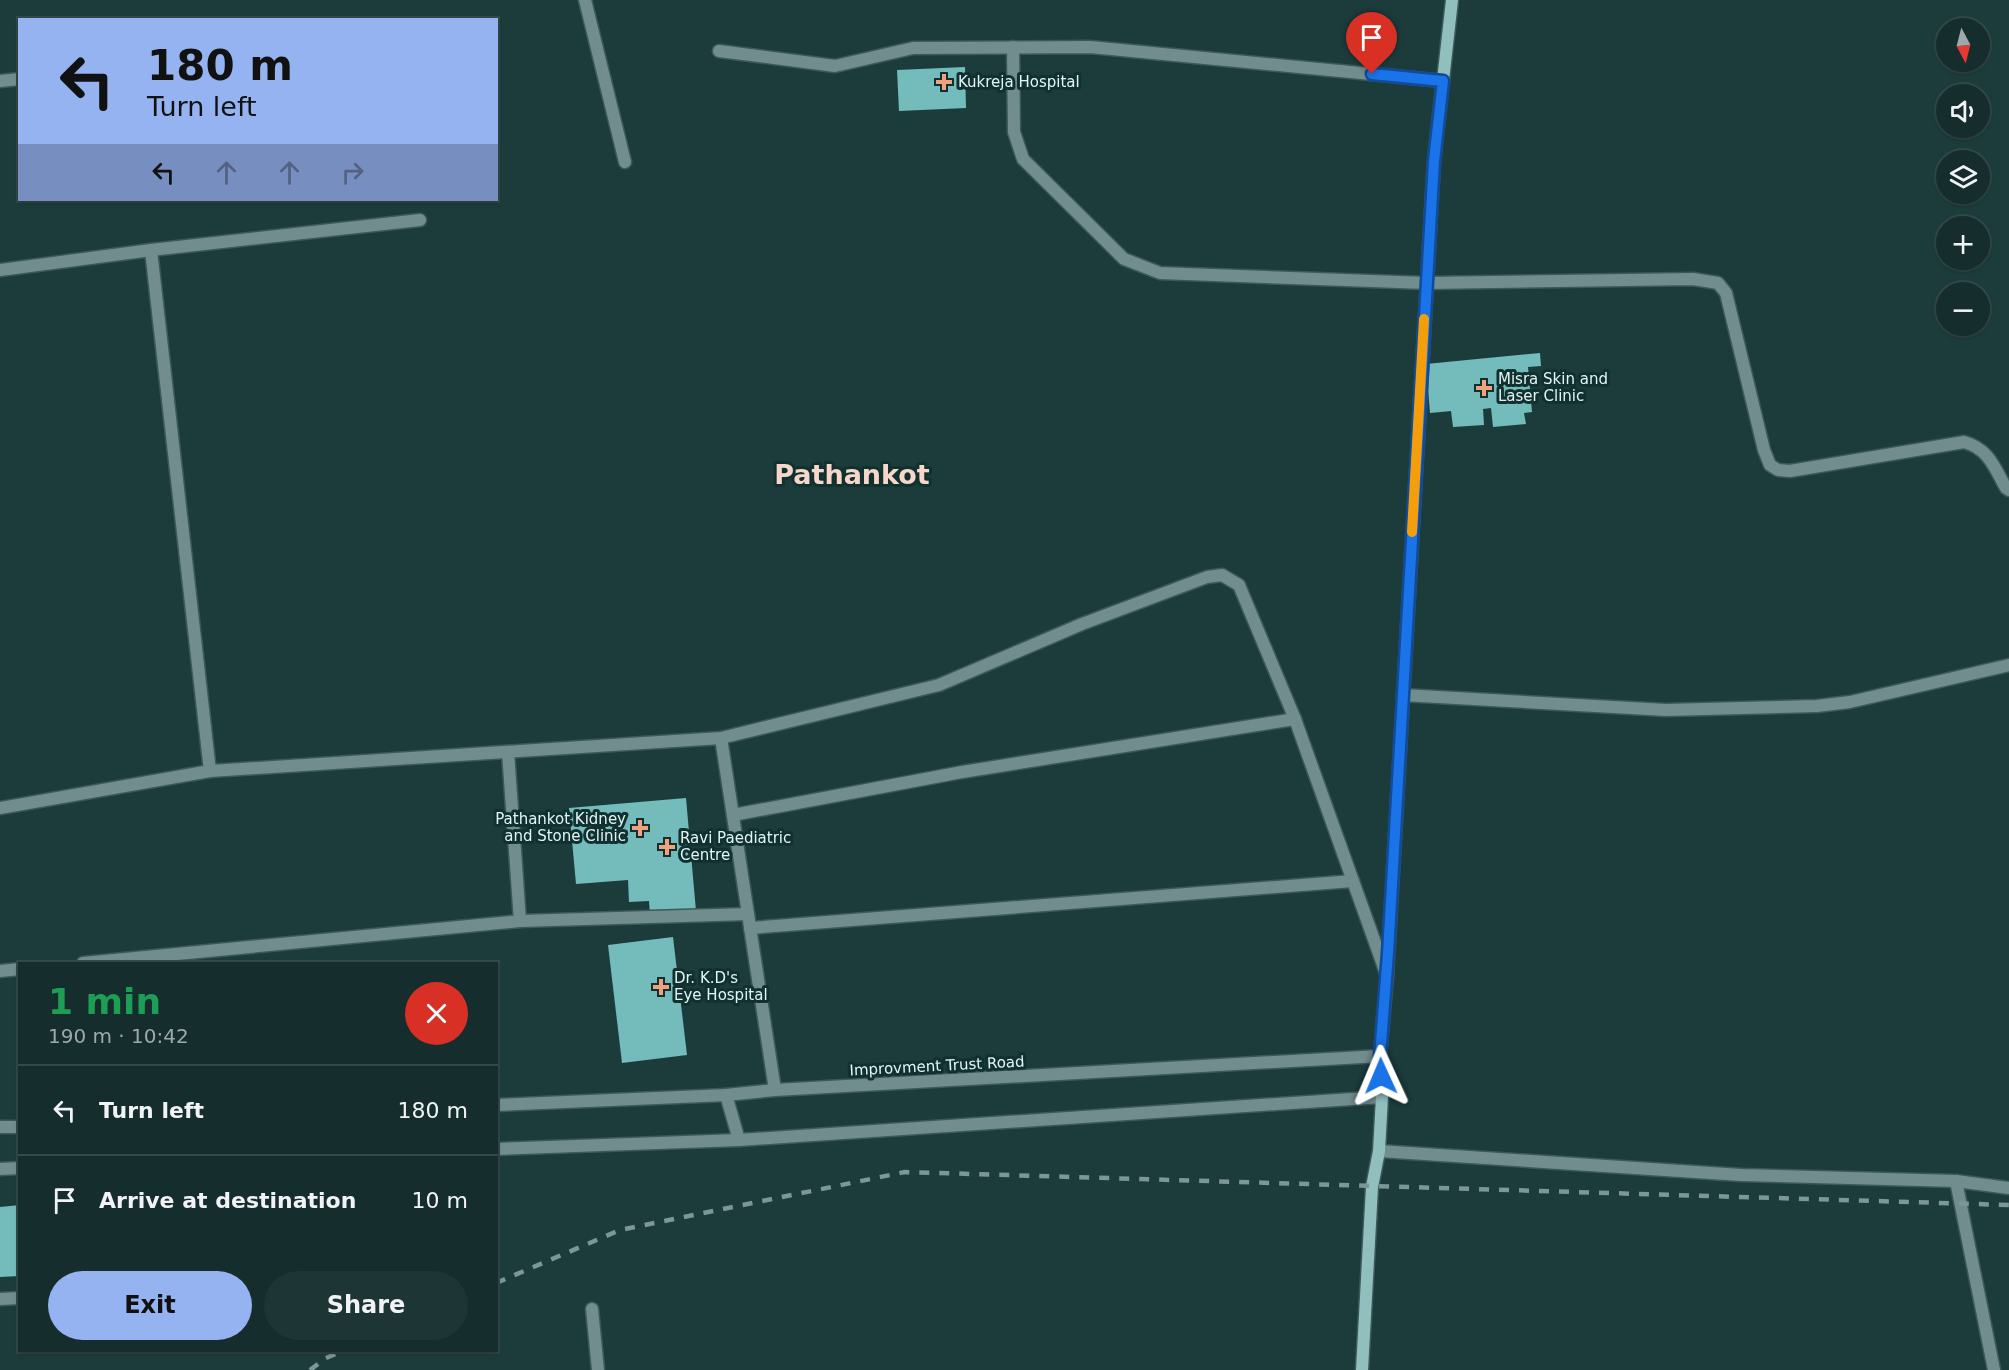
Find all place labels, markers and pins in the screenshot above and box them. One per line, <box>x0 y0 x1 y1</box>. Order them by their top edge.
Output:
pin <box>1346 12 1397 74</box>
marker: Kukreja Hospital <box>935 73 953 91</box>
place label: Kukreja Hospital <box>958 73 1080 91</box>
place label: Misra Skin and Laser Clinic <box>1498 370 1608 405</box>
marker: Misra Skin and Laser Clinic <box>1475 379 1493 397</box>
place label: Pathankot Kidney and Stone Clinic <box>495 810 626 845</box>
marker: Pathankot Kidney and Stone Clinic <box>631 819 649 837</box>
place label: Ravi Paediatric Centre <box>680 829 791 864</box>
marker: Ravi Paediatric Centre <box>658 838 676 856</box>
place label: Dr. K.D's Eye Hospital <box>674 969 768 1004</box>
marker: Dr. K.D's Eye Hospital <box>652 978 670 996</box>

